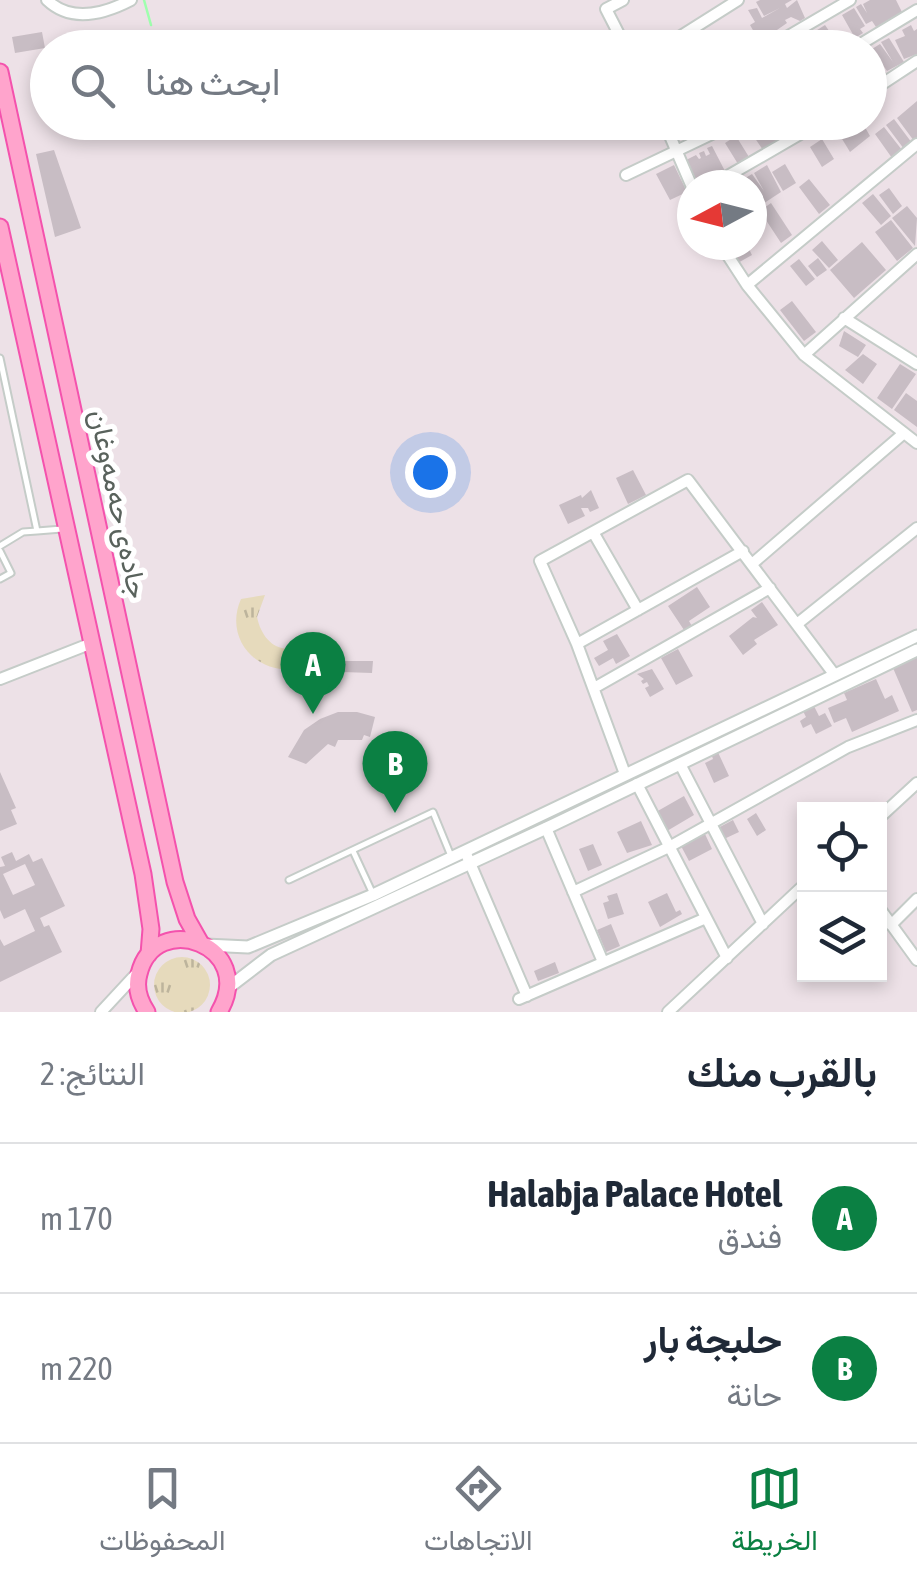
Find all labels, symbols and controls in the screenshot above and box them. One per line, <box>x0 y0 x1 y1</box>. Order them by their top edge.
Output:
search box <box>30 30 887 140</box>
icon: search <box>65 58 120 113</box>
text: ابحث هنا <box>145 60 281 103</box>
north arrow <box>677 170 767 260</box>
street label: جادەی حەمەوغان <box>81 407 155 602</box>
your location <box>405 447 456 498</box>
pin: A <box>280 632 346 714</box>
pin: B <box>362 730 428 813</box>
map controls <box>797 802 887 982</box>
button: locate <box>797 802 887 892</box>
button: layers <box>797 892 887 982</box>
text: بالقرب منك <box>687 1048 877 1096</box>
text: النتائج: 2 <box>40 1055 145 1092</box>
text: Halabja Palace Hotel <box>487 1172 782 1215</box>
text: 170 m <box>40 1200 113 1237</box>
text: A <box>837 1200 852 1237</box>
text: فندق <box>717 1218 782 1255</box>
text: حلبجة بار <box>644 1318 782 1361</box>
text: 220 m <box>40 1350 113 1387</box>
text: B <box>837 1350 852 1387</box>
text: حانة <box>726 1376 782 1413</box>
tab: المحفوظات <box>99 1461 225 1565</box>
tab: الاتجاهات <box>424 1461 533 1565</box>
tab: الخريطة <box>731 1461 818 1565</box>

